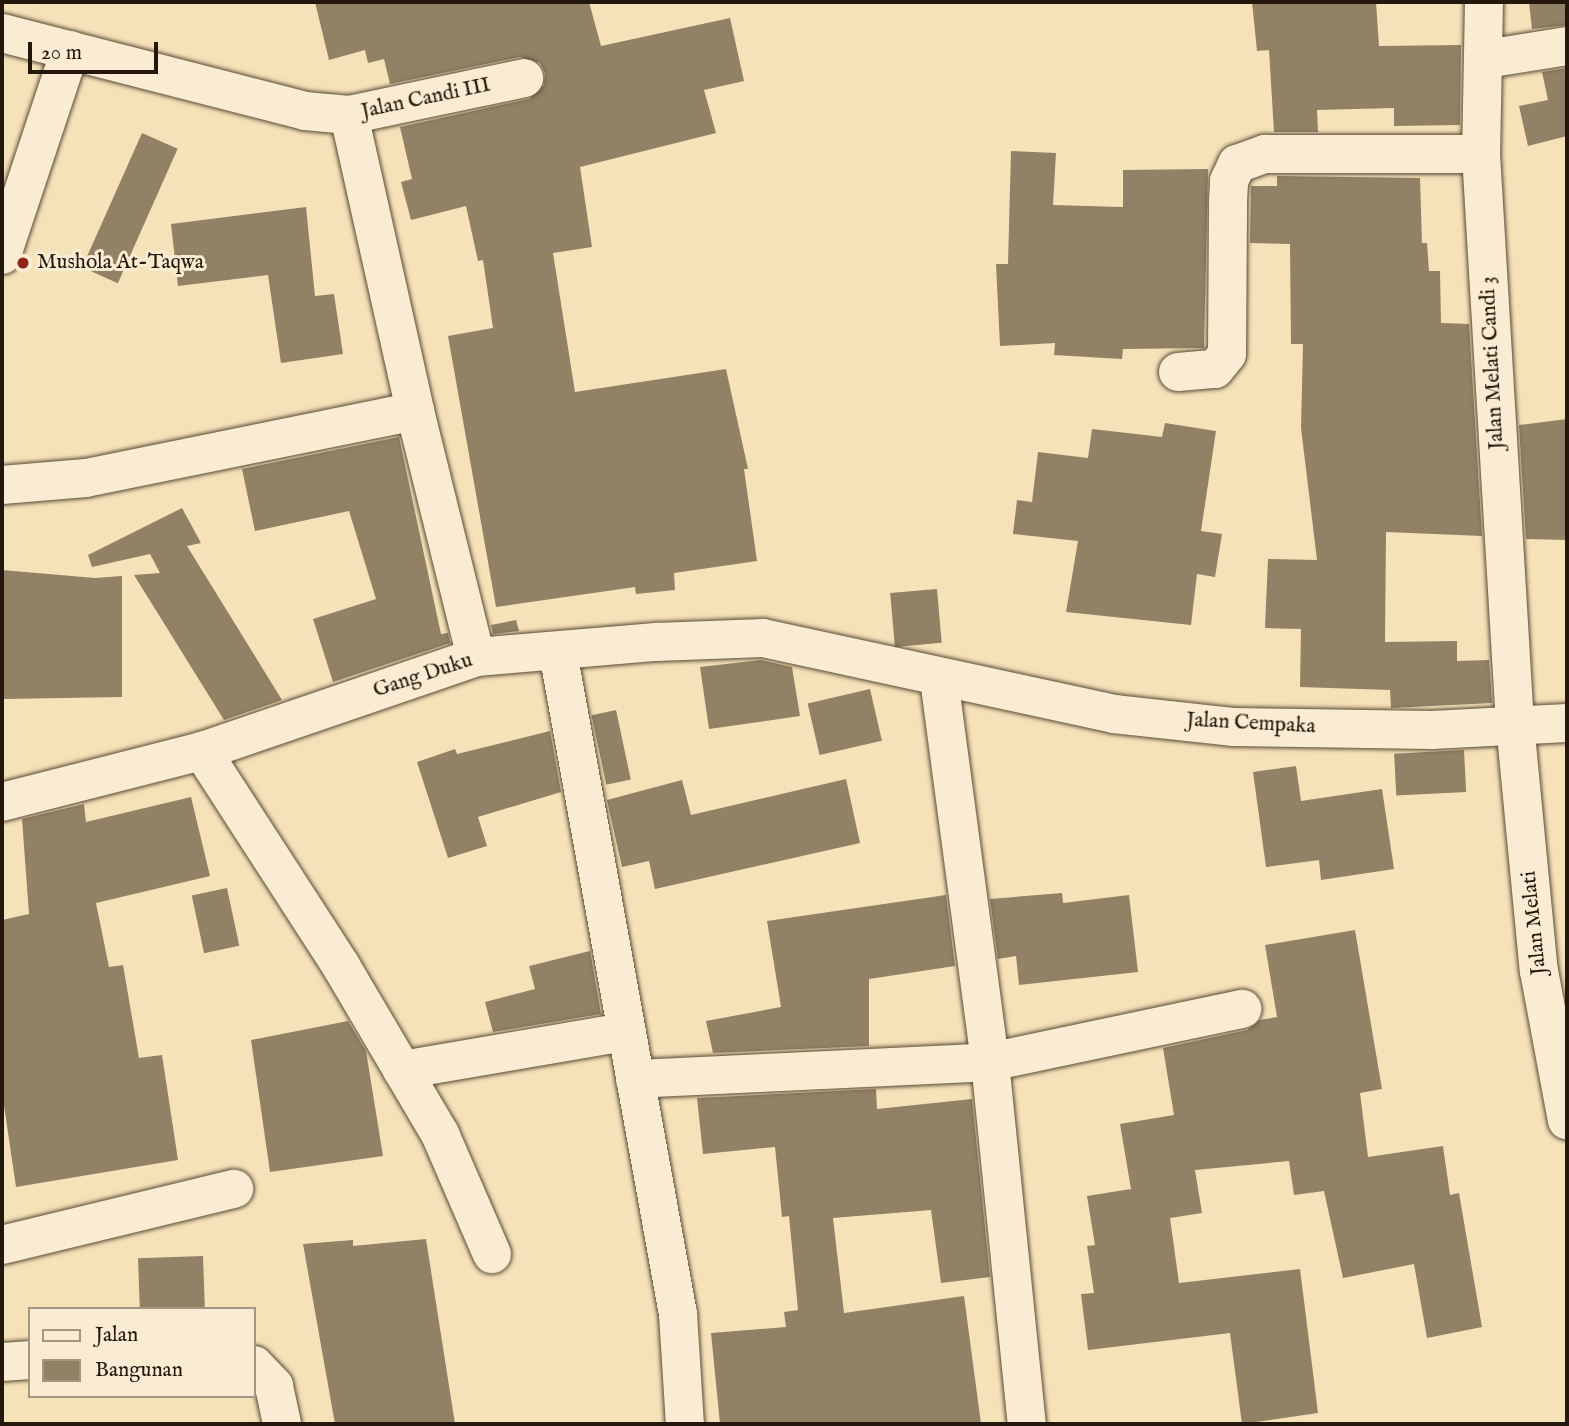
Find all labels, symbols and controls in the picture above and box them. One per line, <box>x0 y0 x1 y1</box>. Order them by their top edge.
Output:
scale bar <box>32 28 161 72</box>
text: 20 m <box>41 40 82 67</box>
street label: Jalan Candi III <box>359 73 493 125</box>
place label: Mushola At-Taqwa <box>37 250 204 276</box>
marker: Mushola At-Taqwa <box>15 255 31 271</box>
street label: Jalan Melati Candi 3 <box>1476 276 1510 450</box>
street label: Gang Duku <box>370 648 476 704</box>
street label: Jalan Cempaka <box>1186 708 1316 740</box>
street label: Jalan Melati <box>1517 870 1553 976</box>
legend <box>28 1307 256 1398</box>
text: Jalan <box>95 1322 138 1349</box>
text: Bangunan <box>95 1357 183 1384</box>

